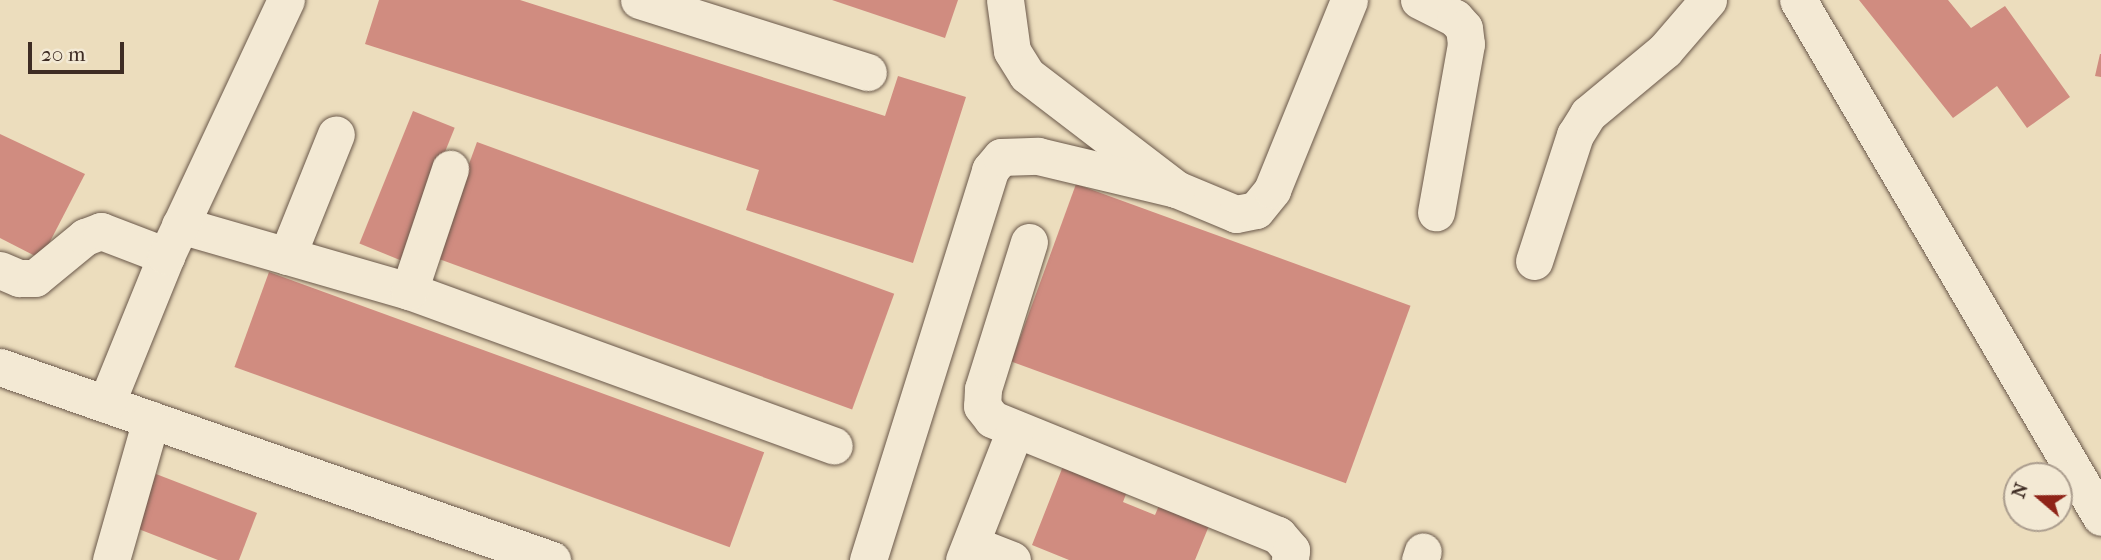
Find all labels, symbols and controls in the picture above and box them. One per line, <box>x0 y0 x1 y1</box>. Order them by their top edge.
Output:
scale bar <box>32 28 128 72</box>
text: 20 m <box>41 42 85 66</box>
north arrow <box>2003 462 2073 532</box>
text: N <box>2007 480 2033 501</box>

